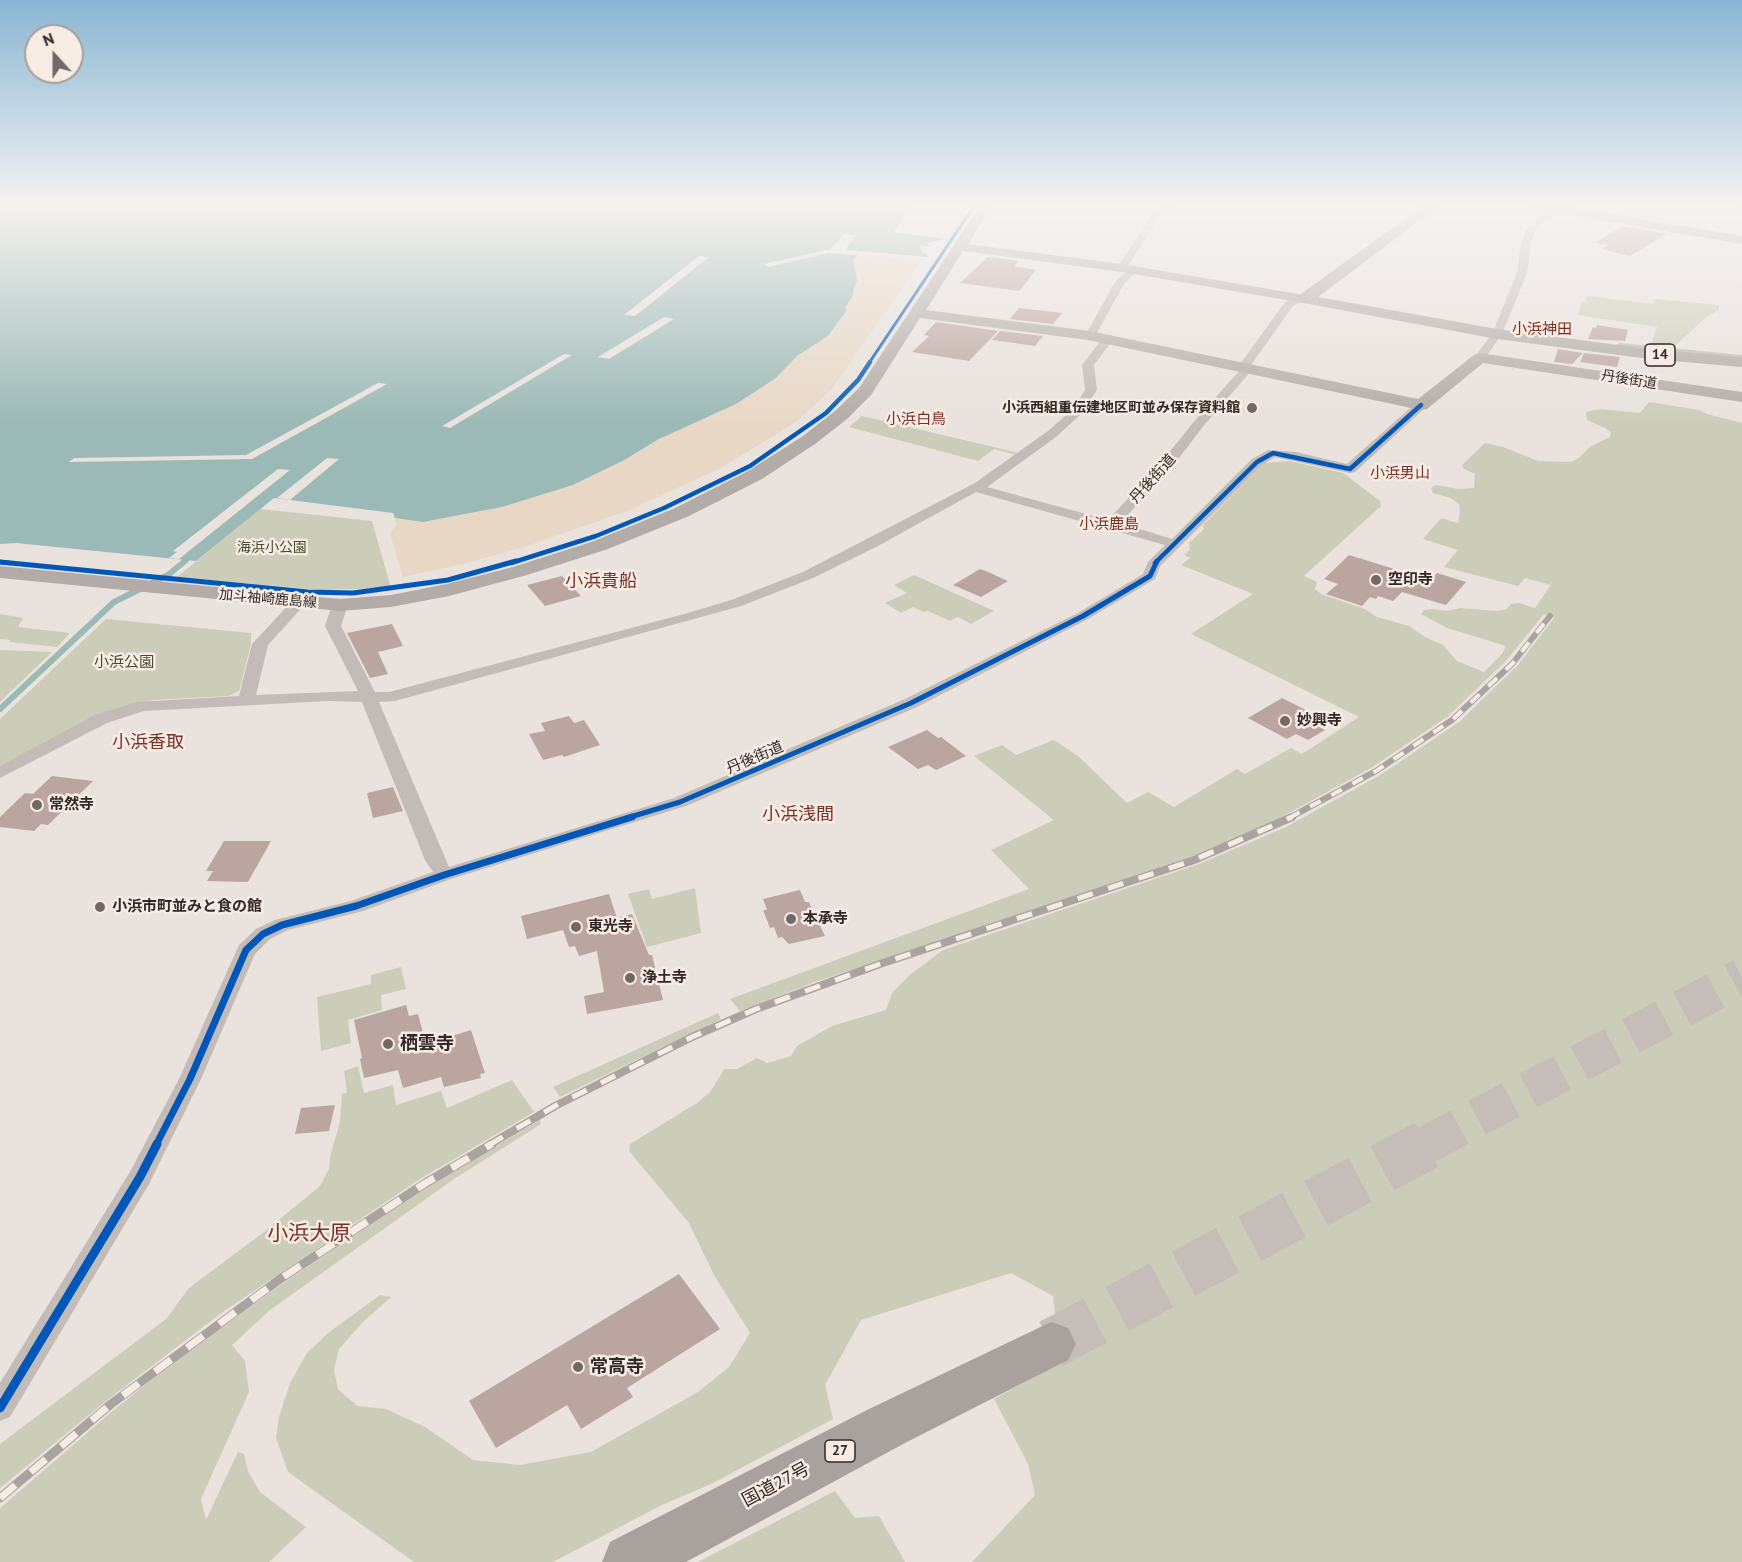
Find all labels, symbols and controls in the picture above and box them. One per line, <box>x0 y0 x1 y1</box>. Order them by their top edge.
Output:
north arrow <box>24 24 84 84</box>
text: N <box>40 28 57 50</box>
district label: 小浜神田 <box>1512 321 1572 339</box>
road number: 14 <box>1645 344 1675 366</box>
street label: 丹後街道 <box>1600 367 1658 393</box>
place label: 小浜西組重伝建地区町並み保存資料館 <box>1002 400 1240 416</box>
marker: 小浜西組重伝建地区町並み保存資料館 <box>1245 401 1259 415</box>
district label: 小浜白鳥 <box>886 411 946 429</box>
street label: 丹後街道 <box>1126 451 1180 507</box>
district label: 小浜男山 <box>1370 465 1430 483</box>
district label: 小浜鹿島 <box>1079 516 1139 534</box>
park label: 海浜小公園 <box>237 540 307 556</box>
district label: 小浜貴船 <box>565 571 637 593</box>
place label: 空印寺 <box>1388 571 1433 589</box>
marker: 空印寺 <box>1369 573 1383 587</box>
street label: 加斗袖崎鹿島線 <box>218 586 318 612</box>
park label: 小浜公園 <box>94 654 154 672</box>
place label: 妙興寺 <box>1297 712 1342 730</box>
marker: 妙興寺 <box>1278 714 1292 728</box>
district label: 小浜香取 <box>112 732 184 754</box>
street label: 丹後街道 <box>724 738 786 778</box>
place label: 常然寺 <box>49 796 94 814</box>
marker: 常然寺 <box>30 798 44 812</box>
district label: 小浜浅間 <box>762 804 834 826</box>
place label: 小浜市町並みと食の館 <box>112 898 262 916</box>
marker: 小浜市町並みと食の館 <box>93 900 107 914</box>
place label: 本承寺 <box>803 910 848 928</box>
marker: 本承寺 <box>784 912 798 926</box>
place label: 東光寺 <box>588 918 633 936</box>
marker: 東光寺 <box>569 920 583 934</box>
place label: 浄土寺 <box>642 969 687 987</box>
marker: 浄土寺 <box>623 971 637 985</box>
place label: 栖雲寺 <box>400 1033 454 1055</box>
marker: 栖雲寺 <box>381 1037 395 1051</box>
district label: 小浜大原 <box>267 1221 351 1247</box>
place label: 常高寺 <box>590 1356 644 1378</box>
marker: 常高寺 <box>571 1360 585 1374</box>
road number: 27 <box>825 1440 855 1462</box>
street label: 国道27号 <box>738 1458 814 1512</box>

